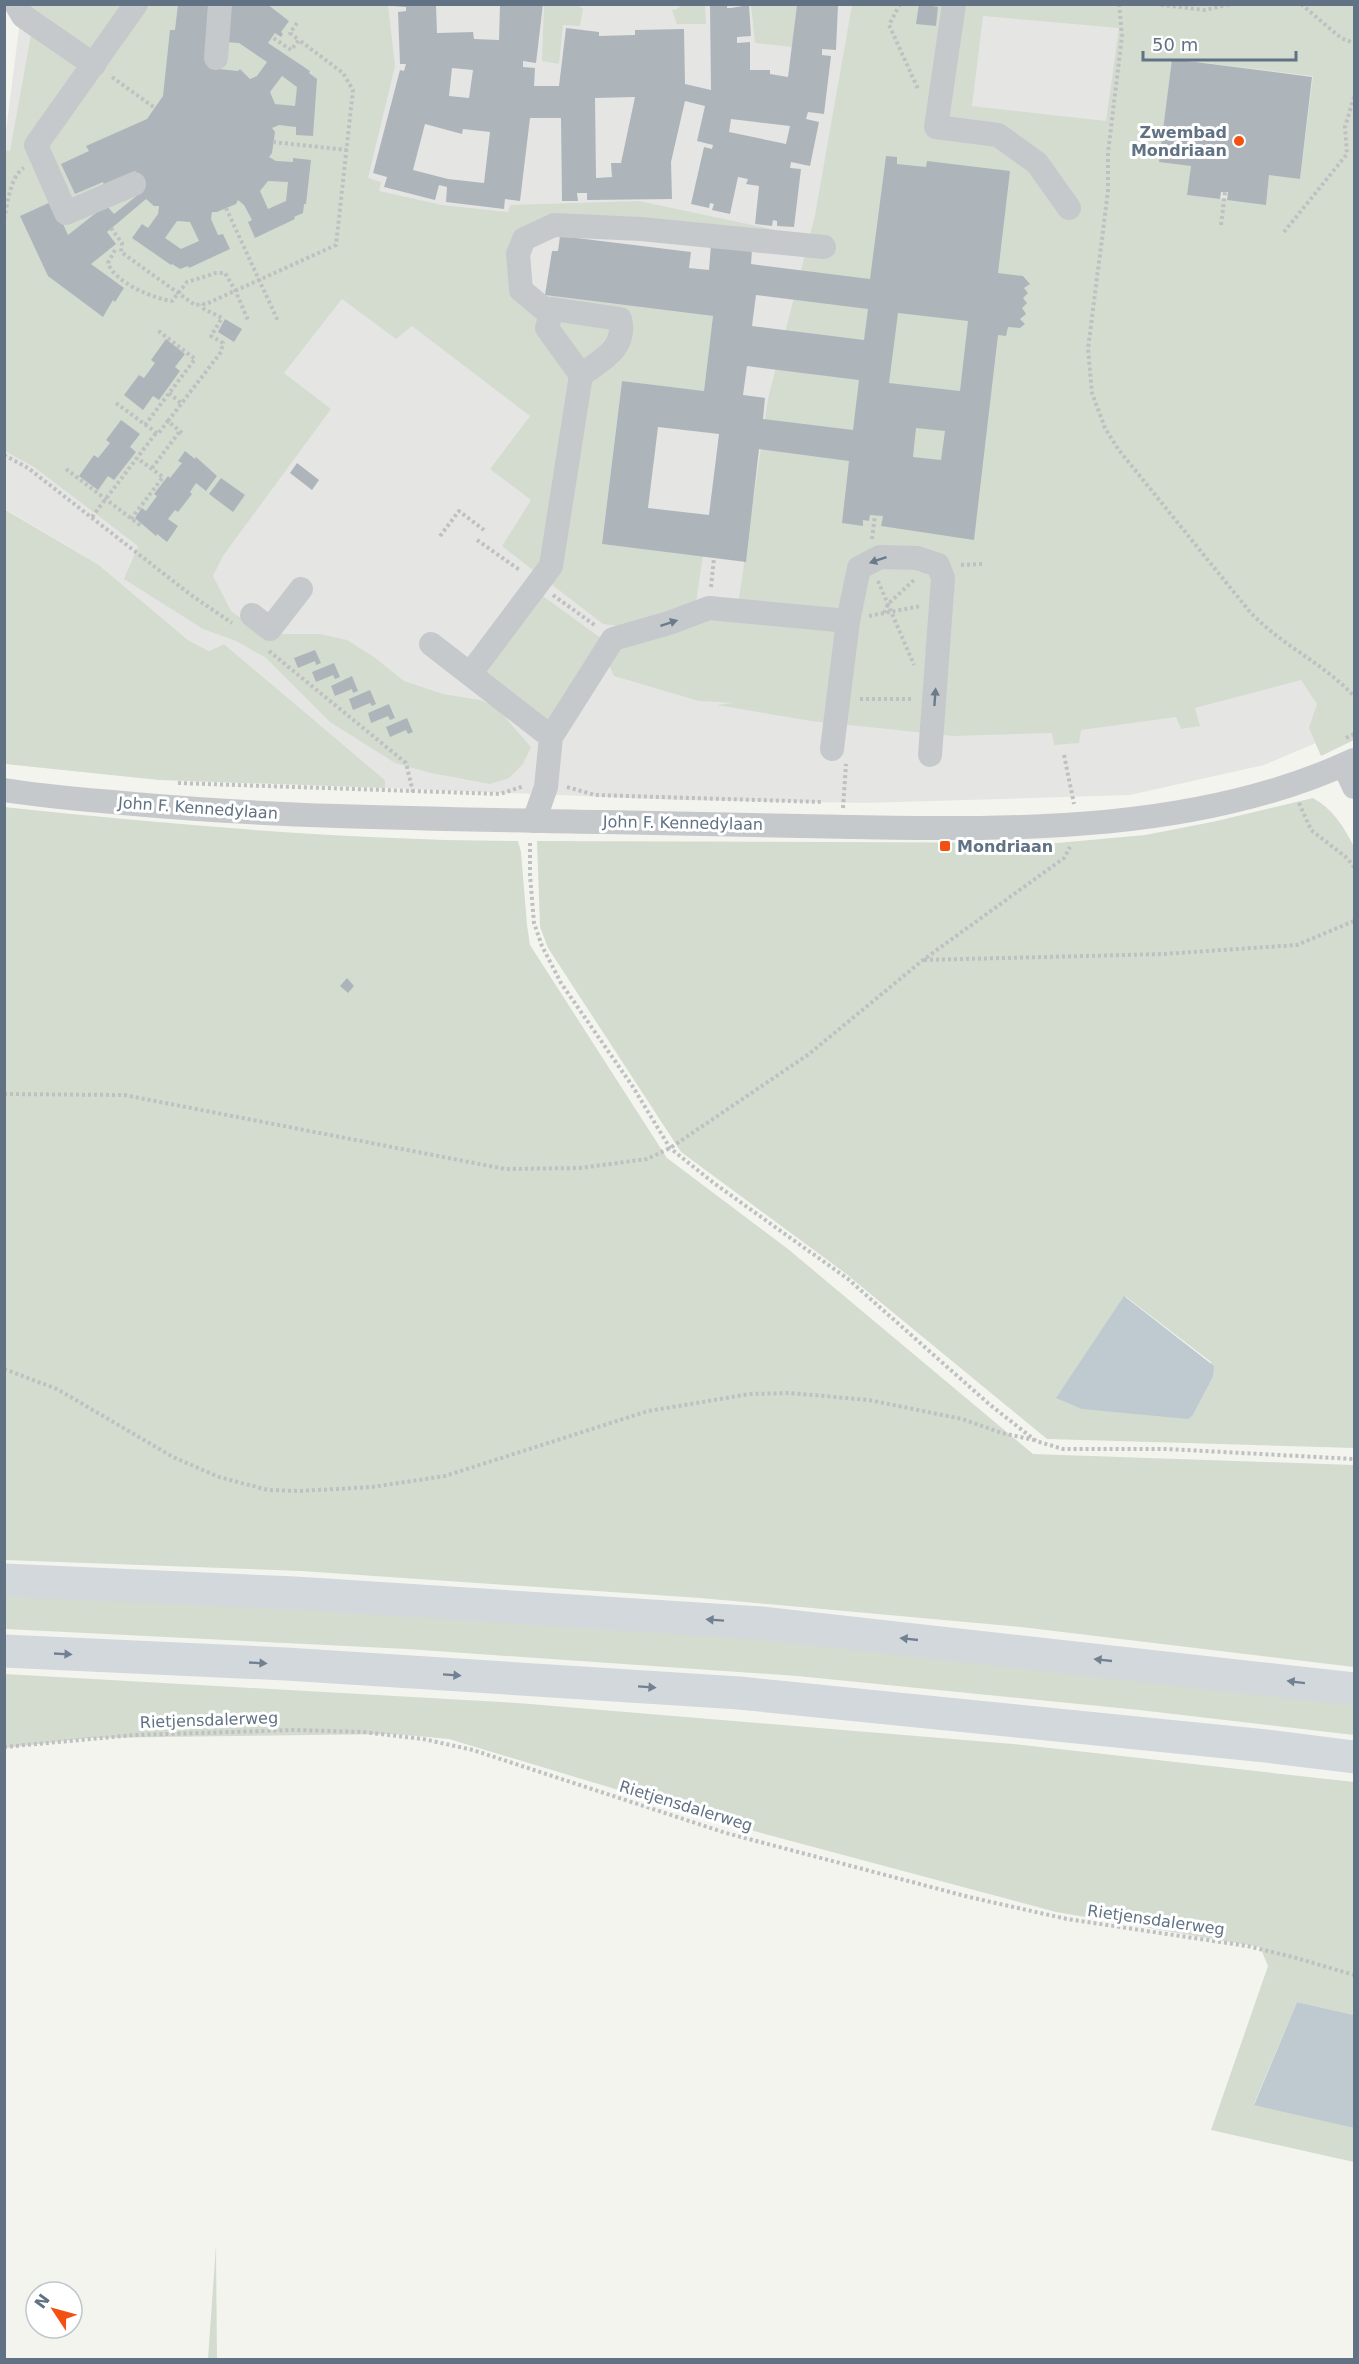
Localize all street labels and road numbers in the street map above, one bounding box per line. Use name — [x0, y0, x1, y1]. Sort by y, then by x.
street label: John F. Kennedylaan — [116, 793, 279, 823]
street label: John F. Kennedylaan — [602, 812, 763, 834]
street label: Rietjensdalerweg — [140, 1708, 278, 1732]
street label: Rietjensdalerweg — [617, 1777, 755, 1835]
street label: Rietjensdalerweg — [1086, 1901, 1226, 1939]

